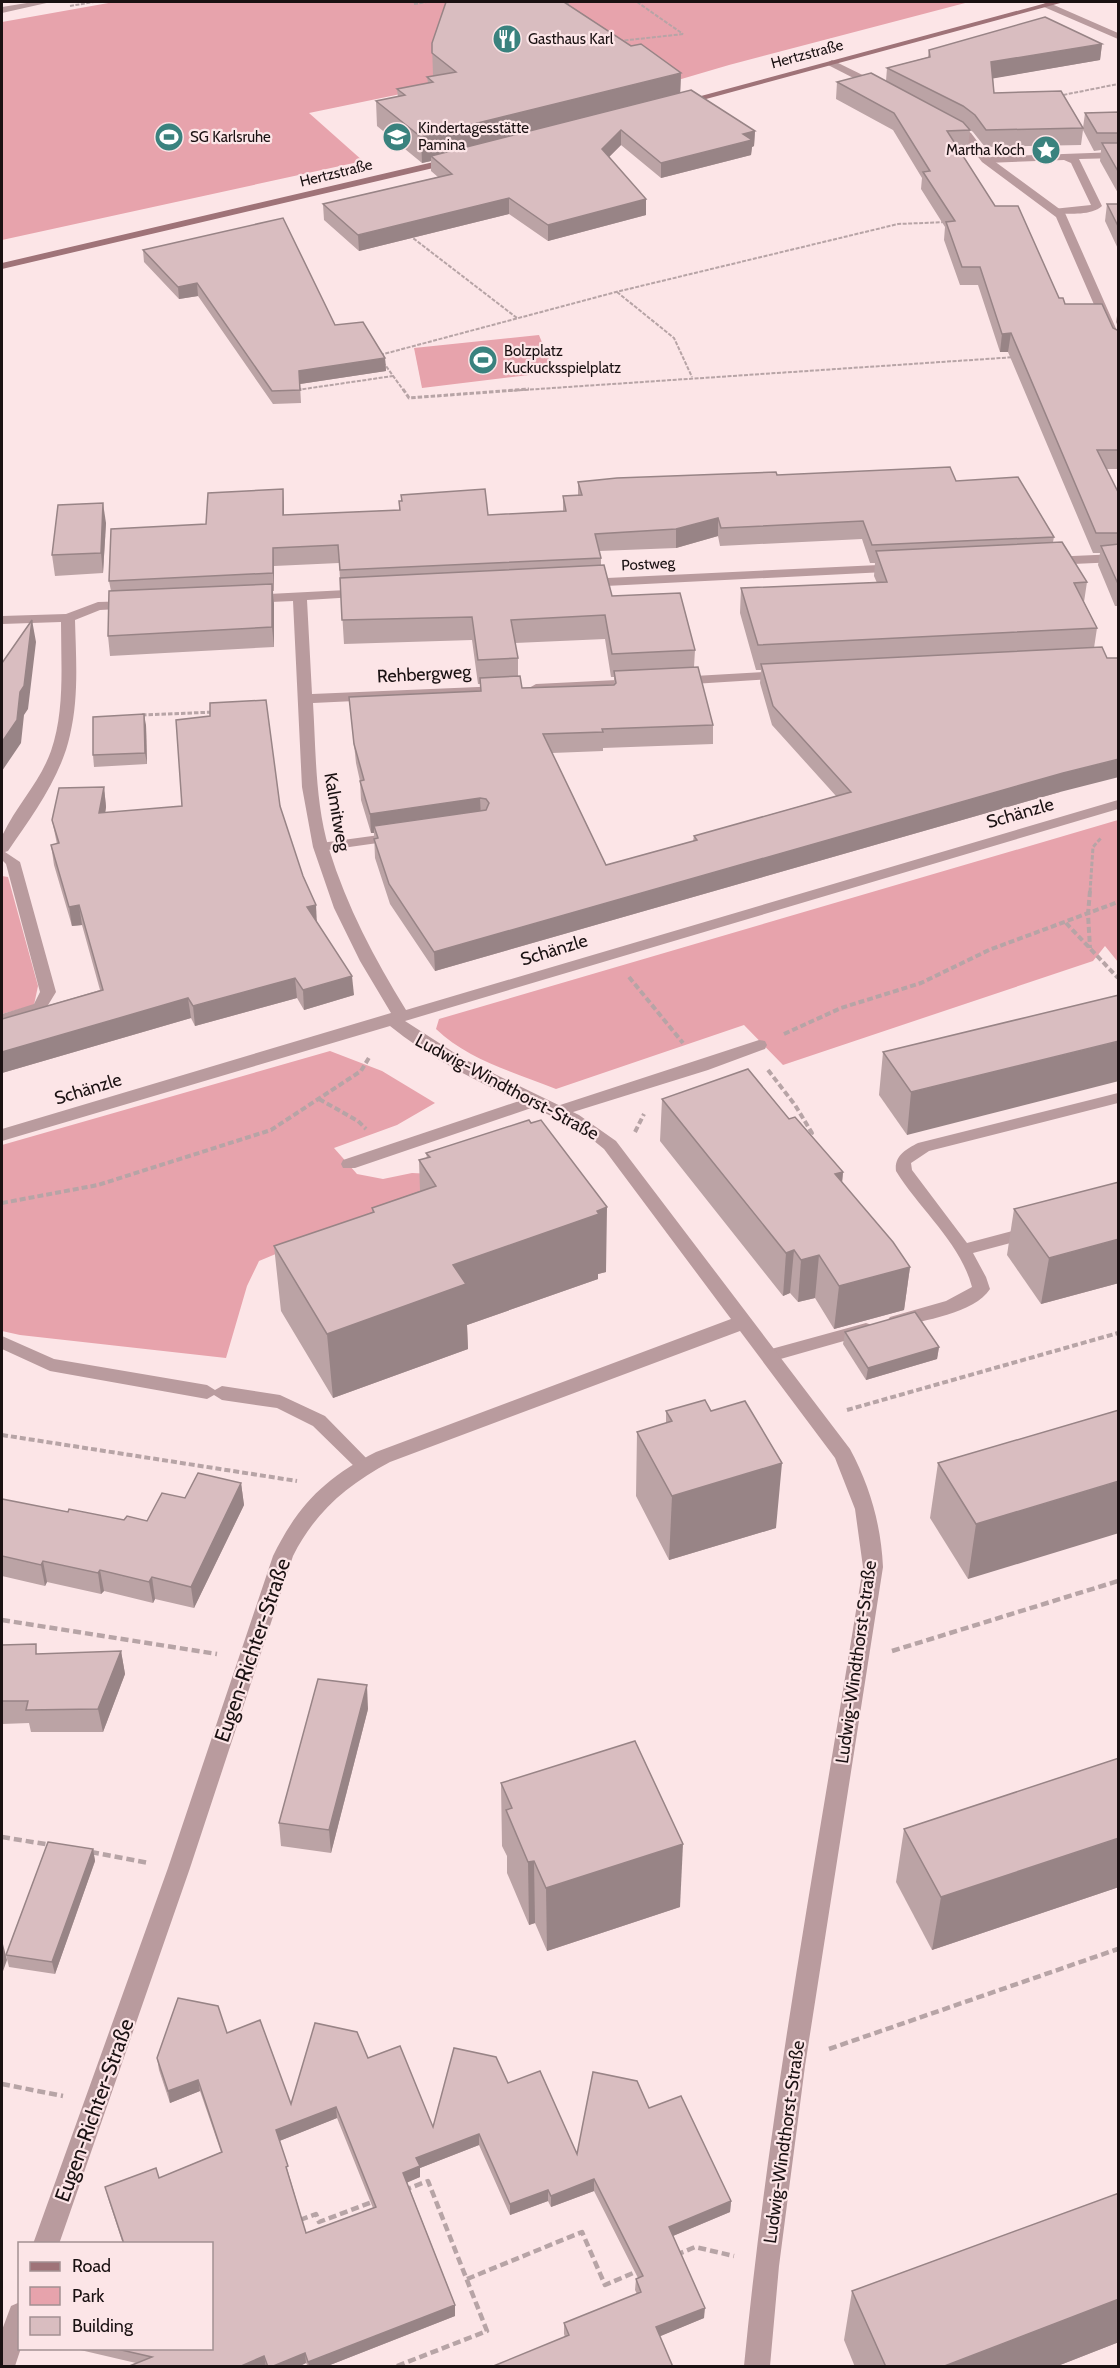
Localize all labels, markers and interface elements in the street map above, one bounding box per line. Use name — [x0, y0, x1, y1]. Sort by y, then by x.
restaurant icon: Gasthaus Karl — [491, 23, 523, 55]
place label: Gasthaus Karl — [528, 30, 614, 48]
street label: Hertzstraße — [769, 36, 846, 72]
place label: Kindertagesstätte Pamina — [418, 119, 529, 154]
sports icon: SG Karlsruhe — [153, 121, 185, 153]
school or university icon: Kindertagesstätte Pamina — [381, 121, 413, 153]
place label: SG Karlsruhe — [190, 128, 271, 146]
place icon: Martha Koch — [1030, 134, 1062, 166]
place label: Martha Koch — [946, 141, 1025, 159]
street label: Hertzstraße — [298, 155, 375, 191]
place label: Bolzplatz Kuckucksspielplatz — [504, 342, 621, 377]
sports icon: Bolzplatz Kuckucksspielplatz — [467, 344, 499, 376]
street label: Postweg — [621, 554, 676, 574]
street label: Rehbergweg — [376, 660, 473, 687]
street label: Kalmitweg — [319, 771, 355, 854]
street label: Schänzle — [984, 793, 1056, 833]
street label: Schänzle — [518, 929, 590, 971]
street label: Ludwig-Windthorst-Straße — [411, 1029, 603, 1145]
street label: Schänzle — [52, 1068, 124, 1110]
street label: Eugen-Richter-Straße — [209, 1555, 295, 1745]
street label: Ludwig-Windthorst-Straße — [831, 1559, 881, 1765]
street label: Eugen-Richter-Straße — [49, 2015, 139, 2205]
street label: Ludwig-Windthorst-Straße — [759, 2039, 809, 2245]
legend — [18, 2242, 213, 2350]
text: Road — [72, 2255, 111, 2277]
text: Park — [72, 2285, 105, 2307]
text: Building — [72, 2315, 134, 2337]

